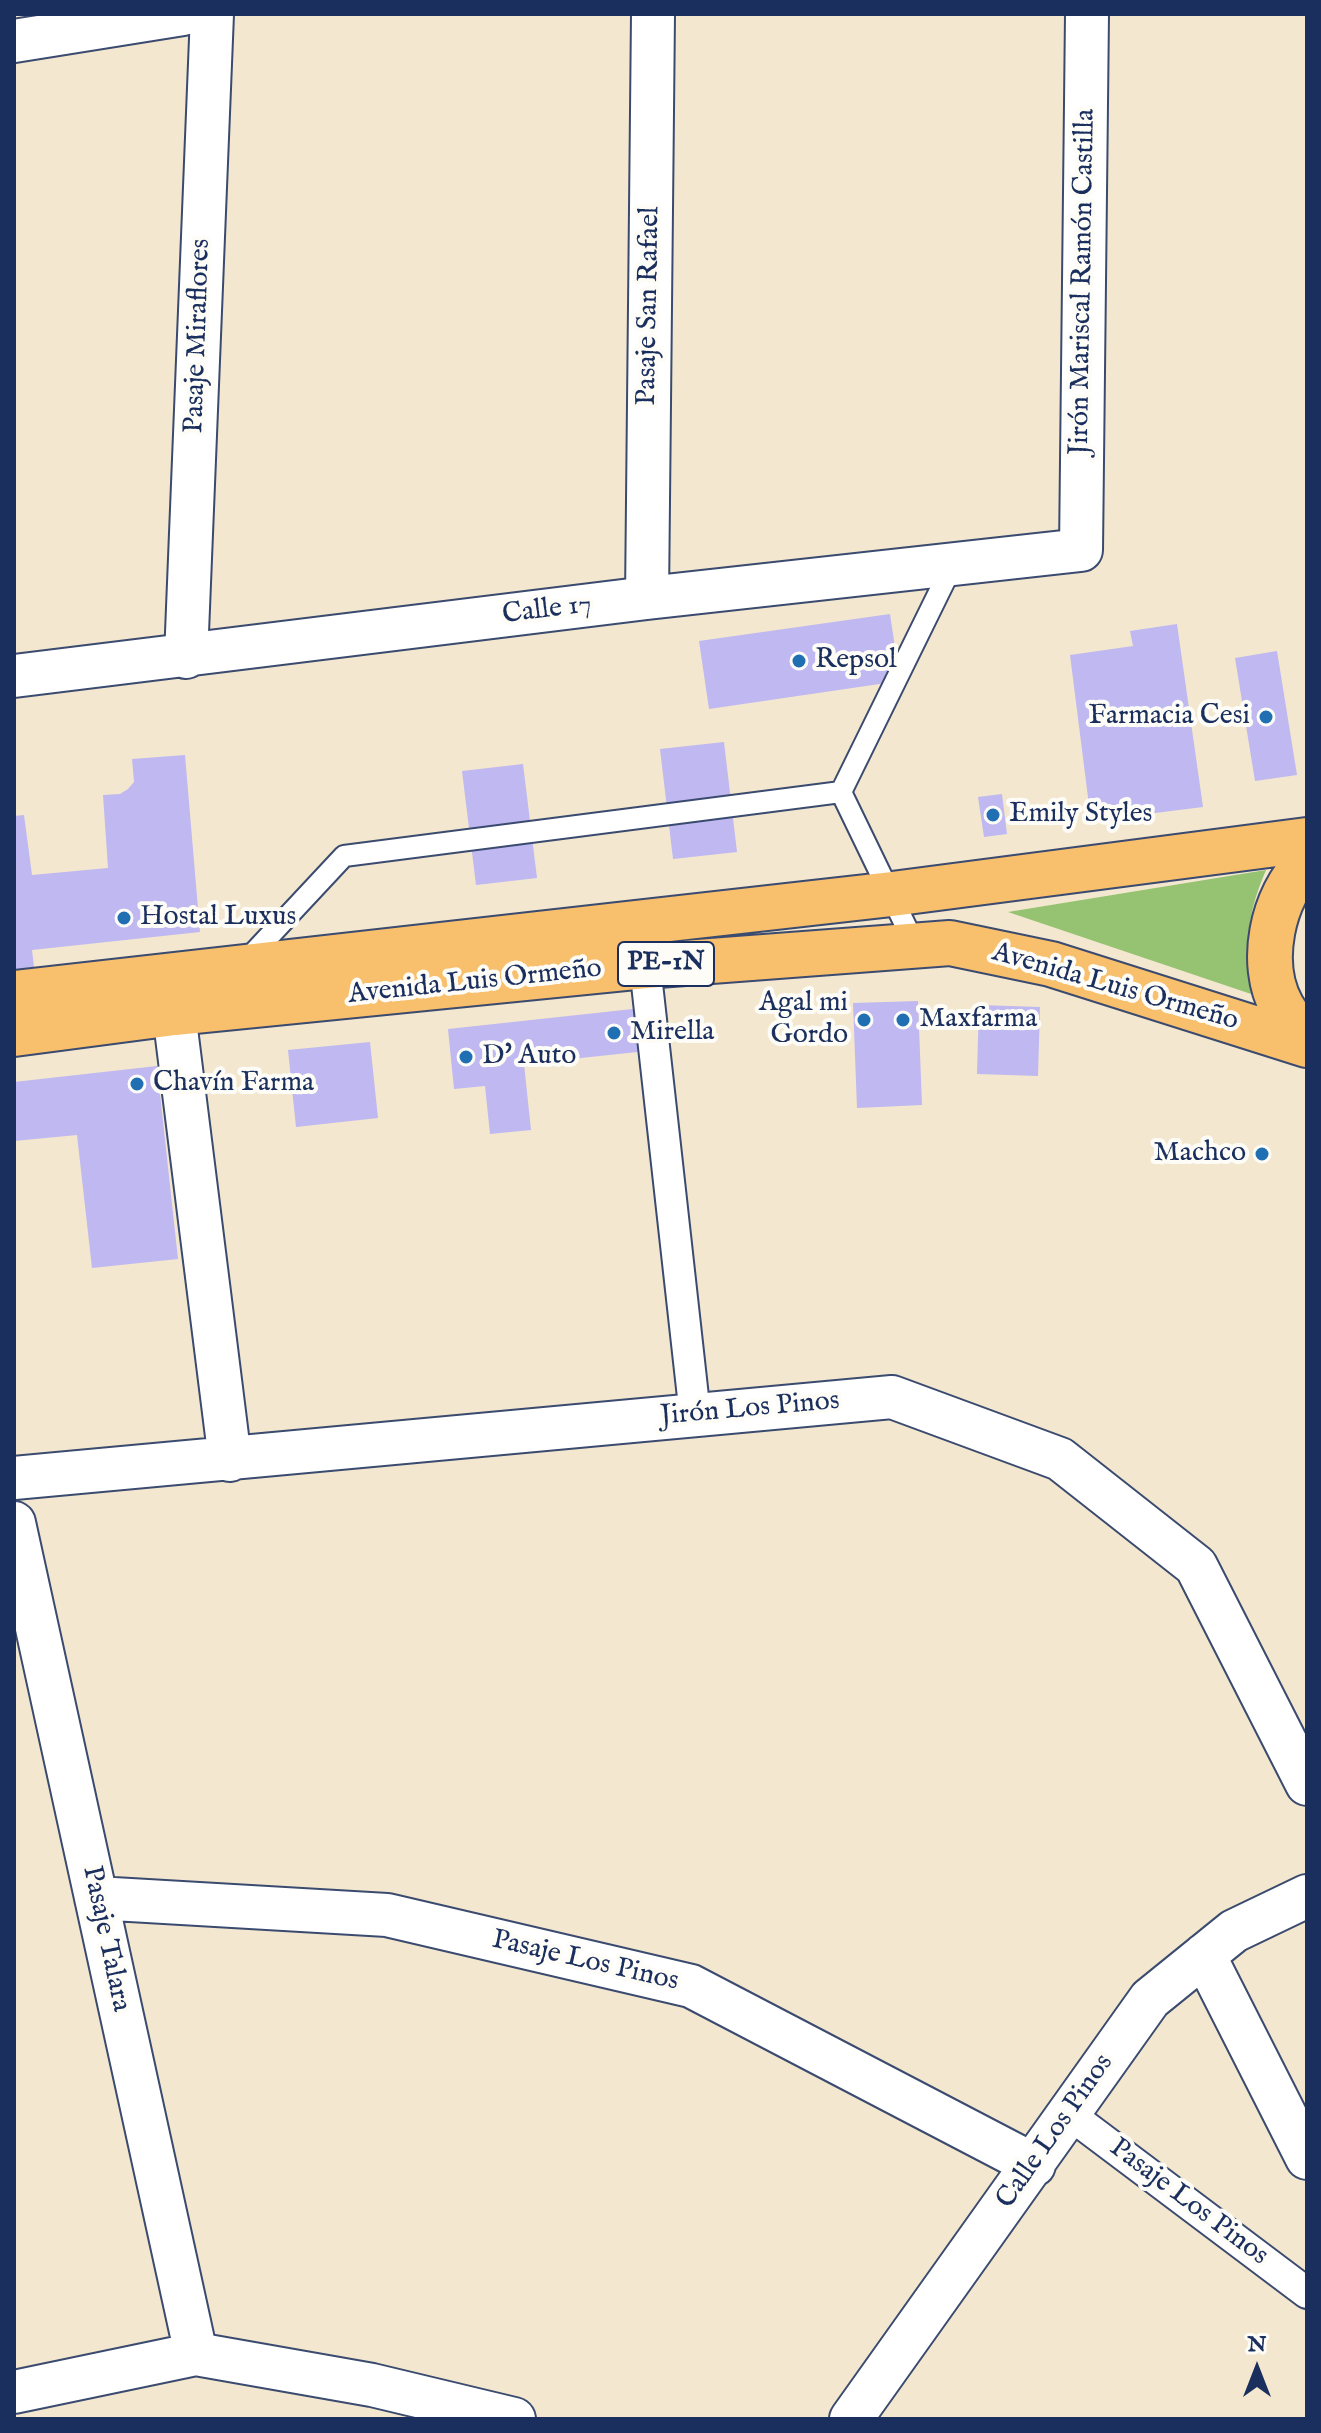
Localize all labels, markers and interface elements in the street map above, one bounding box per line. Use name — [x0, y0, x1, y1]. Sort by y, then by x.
street label: Jirón Mariscal Ramón Castilla — [1064, 109, 1104, 455]
street label: Pasaje San Rafael — [631, 206, 669, 406]
street label: Pasaje Miraflores — [179, 238, 219, 434]
street label: Calle 17 — [500, 589, 594, 633]
place label: Repsol — [815, 644, 897, 678]
marker: Repsol — [790, 652, 808, 670]
place label: Farmacia Cesi — [1089, 700, 1250, 734]
marker: Farmacia Cesi — [1257, 708, 1275, 726]
place label: Emily Styles — [1009, 798, 1152, 832]
marker: Emily Styles — [984, 806, 1002, 824]
place label: Hostal Luxus — [140, 901, 296, 935]
marker: Hostal Luxus — [115, 909, 133, 927]
street label: Avenida Luis Ormeño — [988, 937, 1242, 1039]
road number: PE-1N — [618, 942, 714, 986]
street label: Avenida Luis Ormeño — [347, 953, 603, 1013]
place label: Agal mi Gordo — [759, 987, 848, 1053]
place label: Maxfarma — [919, 1003, 1037, 1037]
marker: Agal mi Gordo — [855, 1011, 873, 1029]
marker: Maxfarma — [894, 1011, 912, 1029]
place label: Mirella — [630, 1016, 714, 1050]
marker: Mirella — [605, 1024, 623, 1042]
place label: D' Auto — [482, 1040, 576, 1074]
marker: D' Auto — [457, 1048, 475, 1066]
place label: Chavín Farma — [153, 1067, 314, 1101]
marker: Chavín Farma — [128, 1075, 146, 1093]
place label: Machco — [1154, 1137, 1246, 1171]
marker: Machco — [1253, 1145, 1271, 1163]
street label: Jirón Los Pinos — [659, 1385, 841, 1435]
street label: Pasaje Talara — [73, 1863, 137, 2015]
street label: Pasaje Los Pinos — [488, 1924, 682, 2000]
street label: Calle Los Pinos — [990, 2048, 1122, 2216]
street label: Pasaje Los Pinos — [1102, 2132, 1274, 2274]
north arrow — [1217, 2329, 1297, 2409]
text: N — [1247, 2331, 1267, 2359]

